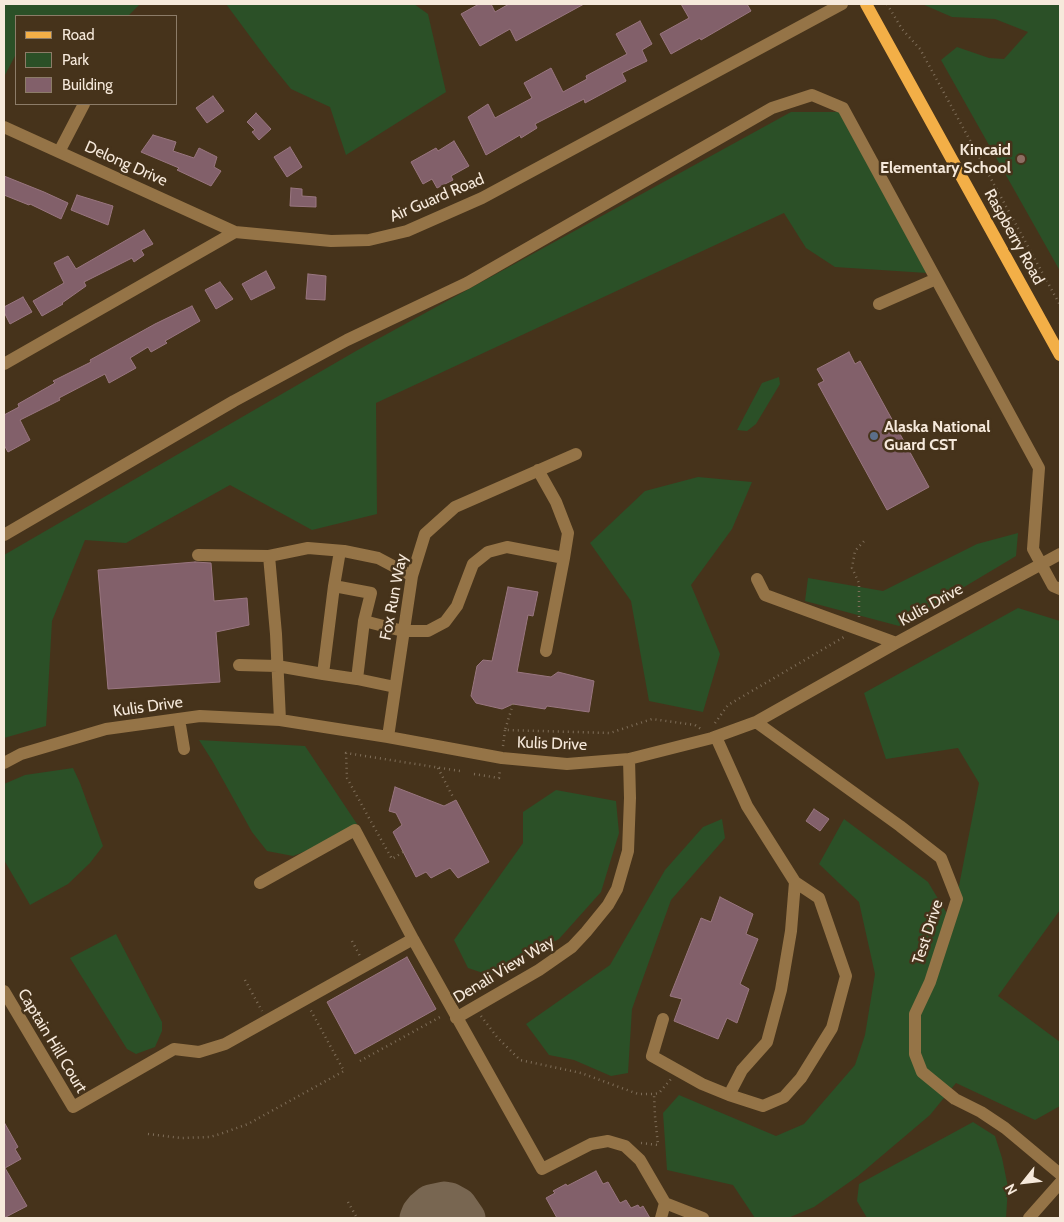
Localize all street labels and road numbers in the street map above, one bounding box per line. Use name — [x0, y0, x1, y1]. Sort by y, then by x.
street label: Delong Drive — [82, 137, 170, 191]
street label: Air Guard Road — [387, 170, 487, 226]
street label: Raspberry Road — [980, 186, 1048, 288]
street label: Fox Run Way — [376, 552, 412, 642]
street label: Kulis Drive — [896, 580, 966, 630]
street label: Kulis Drive — [112, 693, 184, 721]
street label: Kulis Drive — [517, 733, 587, 755]
street label: Test Drive — [909, 897, 947, 967]
street label: Denali View Way — [450, 932, 558, 1008]
street label: Captain Hill Court — [13, 985, 91, 1097]

